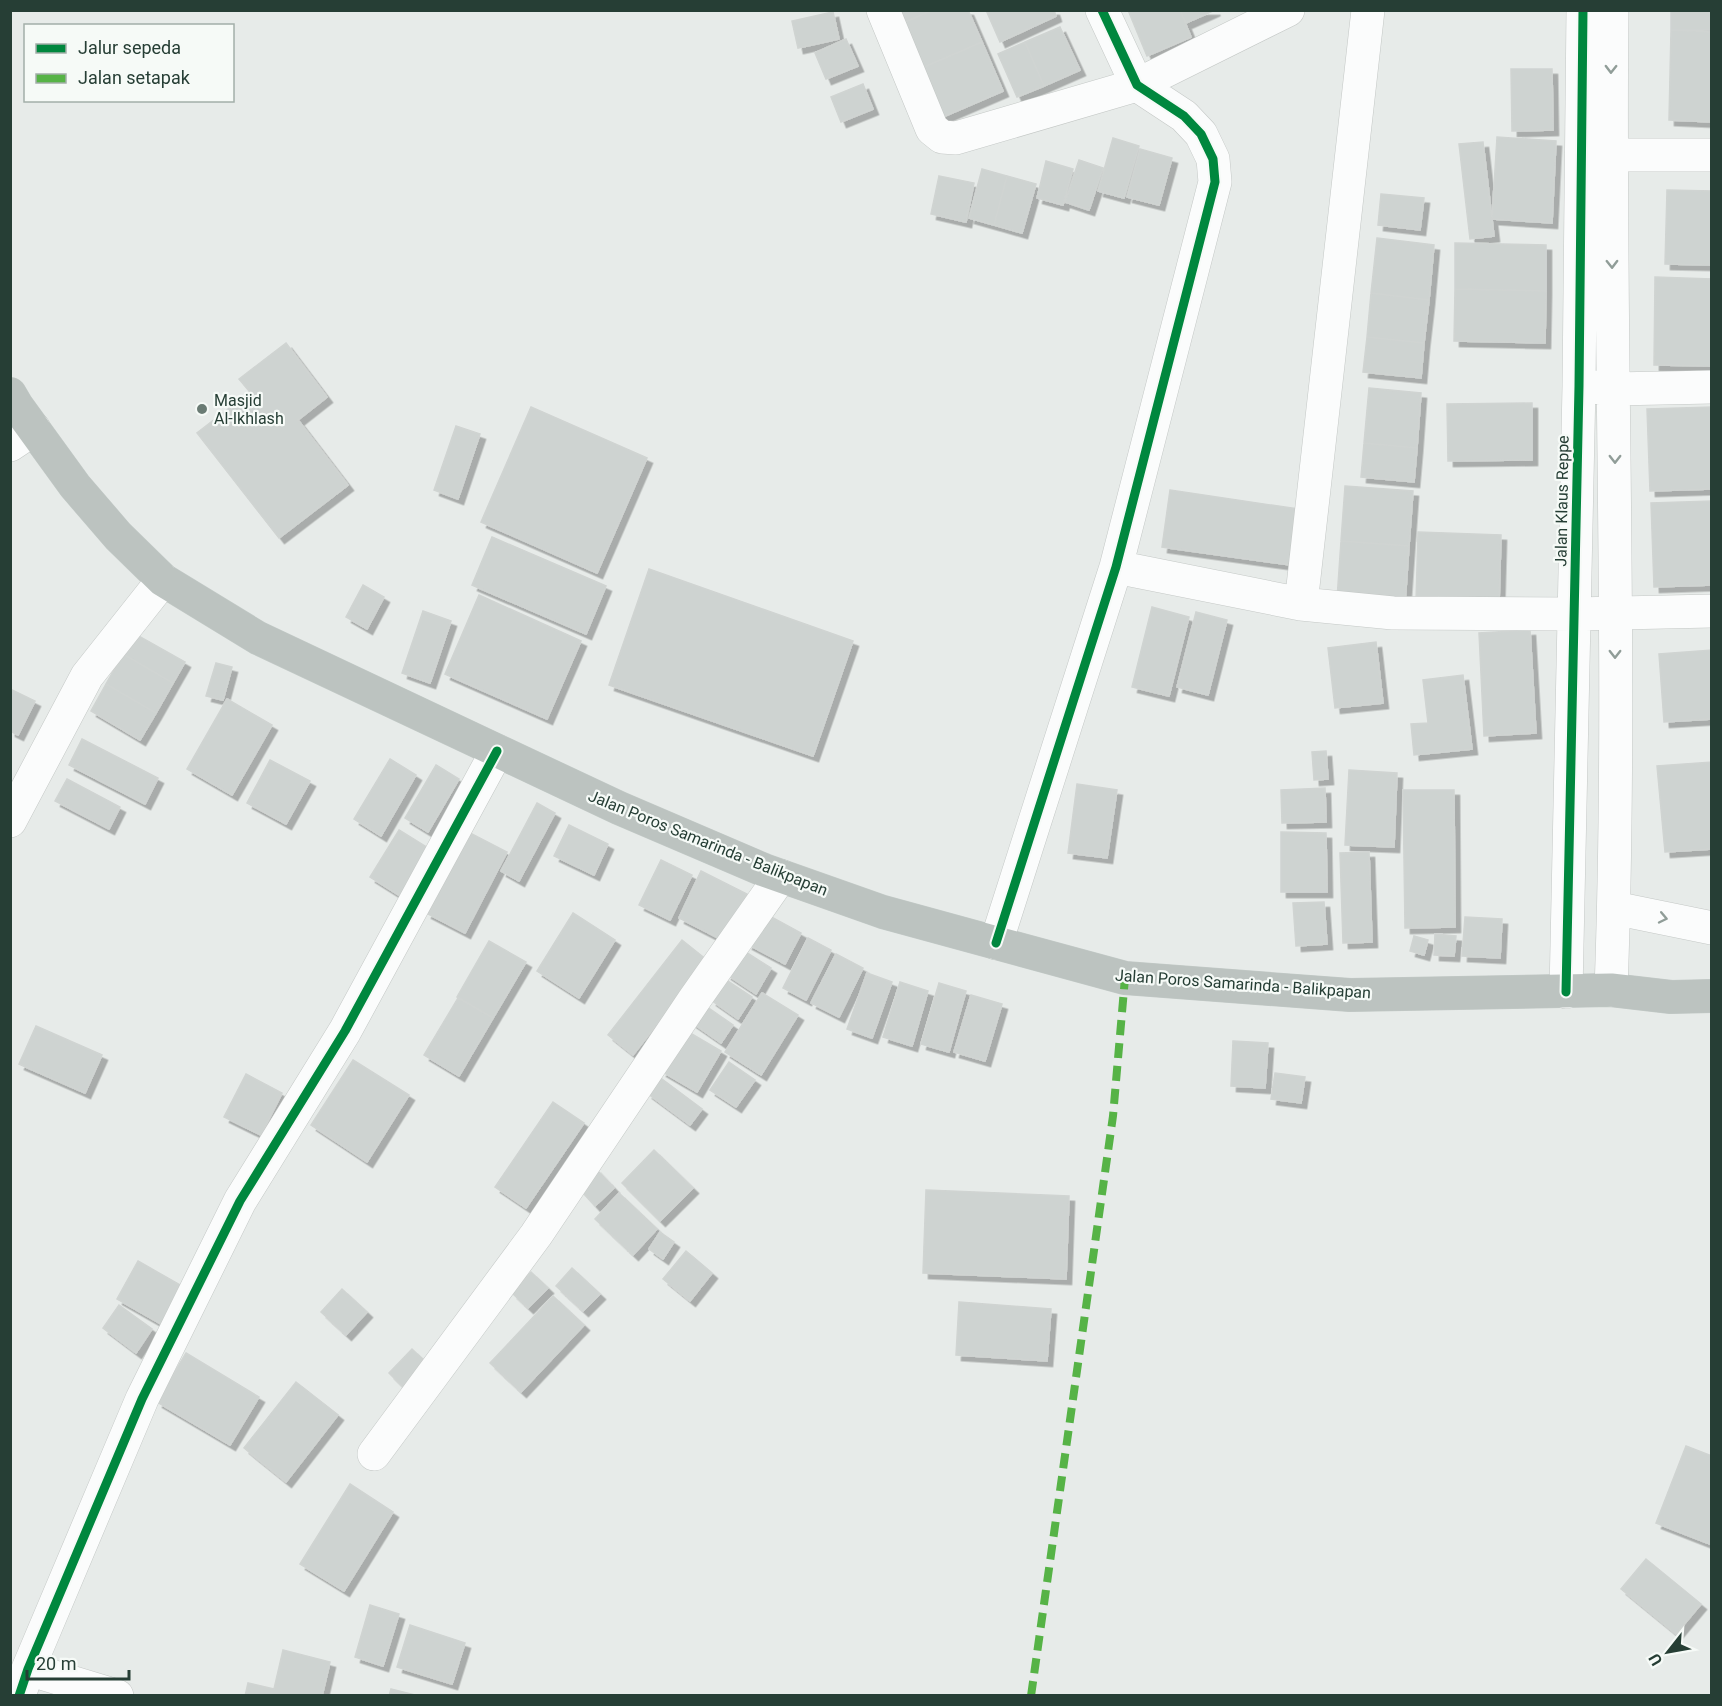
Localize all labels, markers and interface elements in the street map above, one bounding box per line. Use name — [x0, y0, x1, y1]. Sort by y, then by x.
legend — [24, 24, 234, 102]
text: Jalur sepeda — [78, 37, 181, 58]
one-way arrow — [1605, 64, 1617, 73]
text: Jalan setapak — [78, 67, 191, 88]
one-way arrow — [1606, 259, 1618, 268]
place label: Masjid Al-Ikhlash — [214, 391, 284, 428]
marker: Masjid Al-Ikhlash — [195, 402, 209, 416]
street label: Jalan Klaus Reppe — [1551, 435, 1573, 567]
one-way arrow — [1609, 454, 1621, 463]
one-way arrow — [1609, 649, 1621, 658]
street label: Jalan Poros Samarinda - Balikpapan — [585, 786, 831, 900]
one-way arrow — [1658, 911, 1668, 924]
street label: Jalan Poros Samarinda - Balikpapan — [1114, 966, 1372, 1002]
north arrow — [1638, 1622, 1698, 1682]
scale bar — [27, 1643, 129, 1681]
text: U — [1645, 1650, 1666, 1669]
text: 20 m — [36, 1653, 76, 1674]

